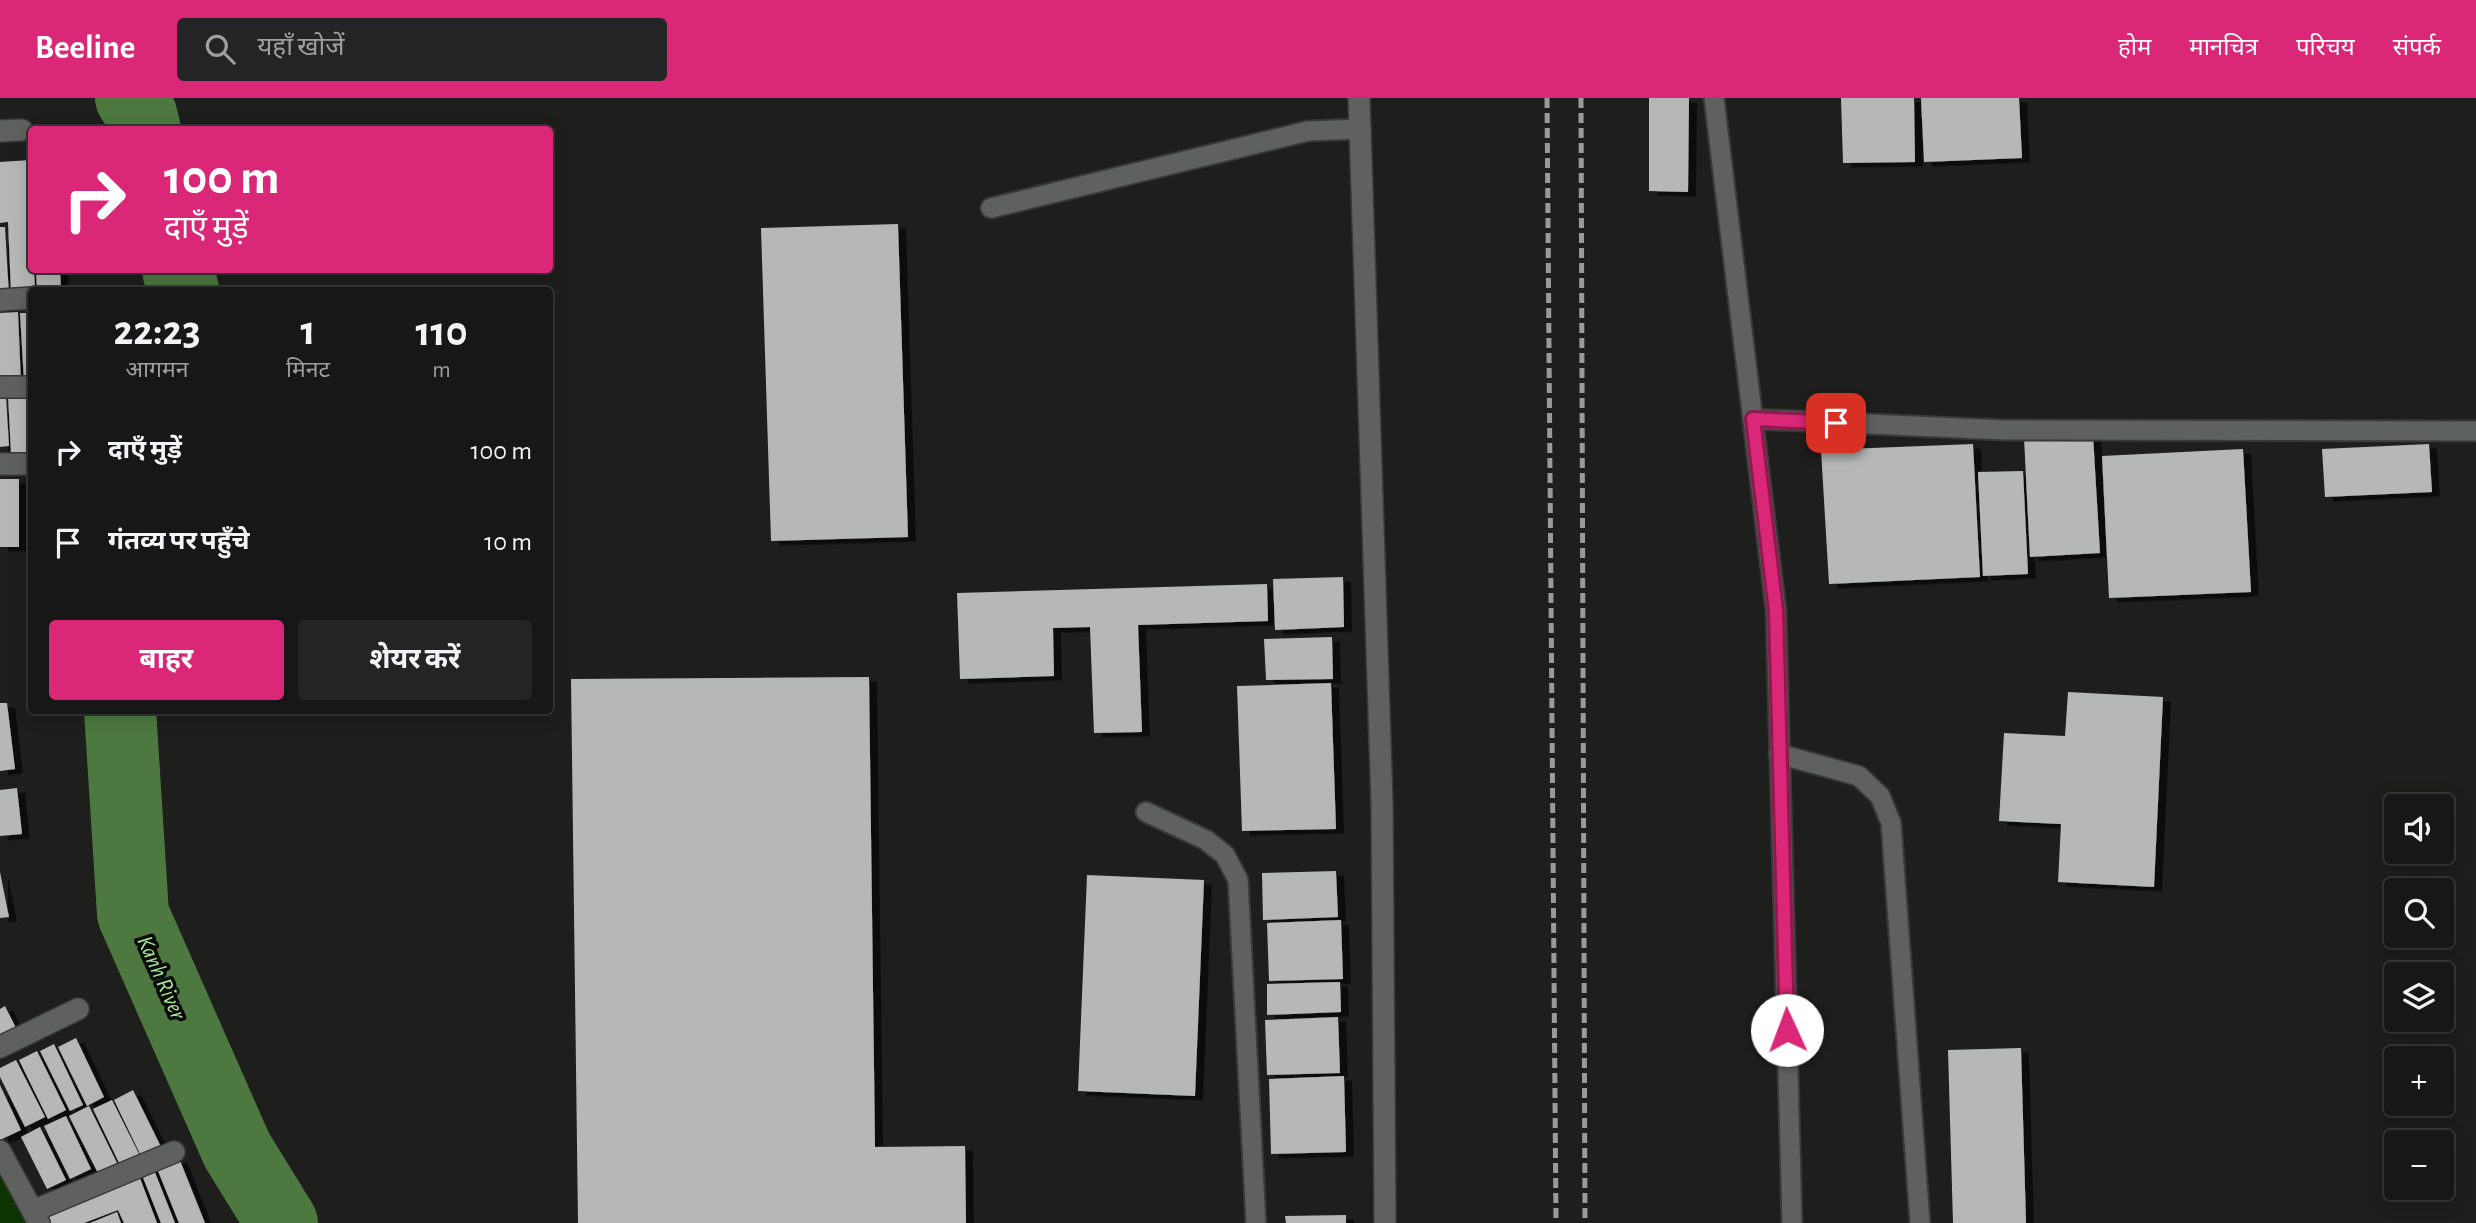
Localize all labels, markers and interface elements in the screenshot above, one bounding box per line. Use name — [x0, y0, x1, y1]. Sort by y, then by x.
search box — [177, 18, 667, 81]
icon: search — [201, 30, 239, 68]
text: Beeline — [35, 32, 135, 65]
text: यहाँ खोजें — [257, 34, 344, 60]
text: होम — [2118, 36, 2151, 60]
text: मानचित्र — [2189, 36, 2258, 60]
text: परिचय — [2296, 36, 2355, 60]
text: संपर्क — [2393, 36, 2441, 60]
icon: right — [49, 154, 140, 245]
text: 100 m — [164, 154, 280, 203]
text: दाएँ मुड़ें — [164, 212, 249, 244]
text: 22:23 — [113, 310, 201, 352]
text: 1 — [300, 310, 316, 352]
text: 110 — [415, 311, 468, 353]
text: आगमन — [125, 359, 188, 382]
text: मिनट — [286, 359, 330, 382]
text: m — [432, 359, 451, 382]
pin — [1806, 393, 1866, 453]
icon: arrive — [1817, 404, 1855, 442]
icon: right — [49, 433, 87, 471]
text: दाएँ मुड़ें — [108, 437, 182, 463]
text: 100 m — [471, 438, 532, 464]
icon: arrive — [49, 524, 87, 562]
text: गंतव्य पर पहुँचे — [108, 528, 250, 554]
text: 10 m — [484, 529, 532, 555]
button: बाहर — [49, 620, 284, 700]
button: शेयर करें — [298, 620, 532, 700]
map controls — [2384, 794, 2454, 1200]
button: sound — [2384, 794, 2454, 864]
button: search — [2384, 878, 2454, 948]
water label: Kanh River — [132, 933, 190, 1024]
button: layers — [2384, 962, 2454, 1032]
position arrow — [1750, 993, 1824, 1067]
button: + — [2384, 1046, 2454, 1116]
button: − — [2384, 1130, 2454, 1200]

